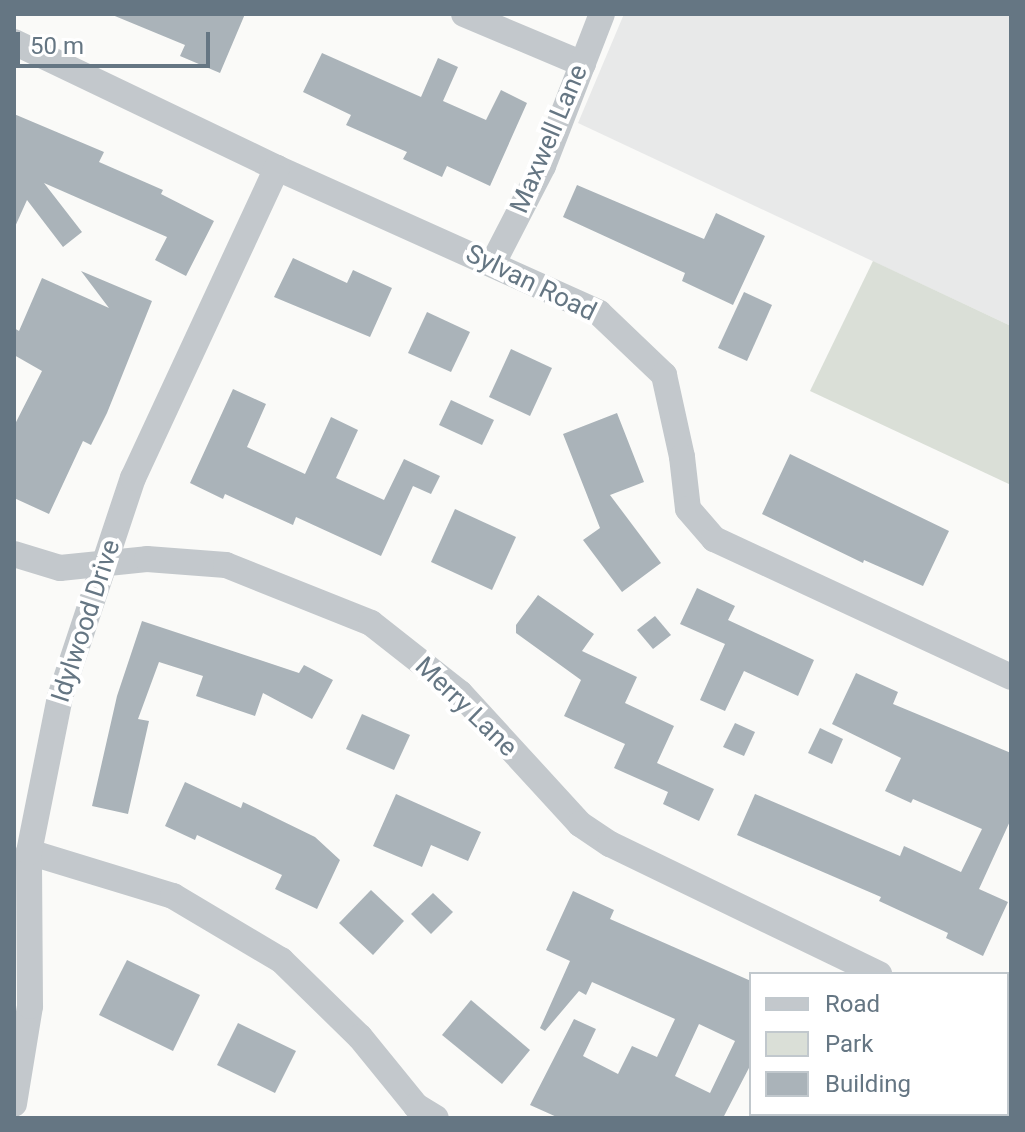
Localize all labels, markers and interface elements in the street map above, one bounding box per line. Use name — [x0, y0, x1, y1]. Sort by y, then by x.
scale bar — [20, 16, 214, 66]
text: 50 m — [30, 32, 84, 60]
street label: Maxwell Lane — [504, 60, 594, 218]
street label: Sylvan Road — [461, 238, 601, 328]
street label: Idylwood Drive — [45, 536, 127, 706]
street label: Merry Lane — [409, 651, 523, 763]
legend — [749, 972, 1009, 1116]
text: Road — [825, 990, 880, 1018]
text: Park — [825, 1030, 873, 1058]
text: Building — [825, 1070, 911, 1098]

